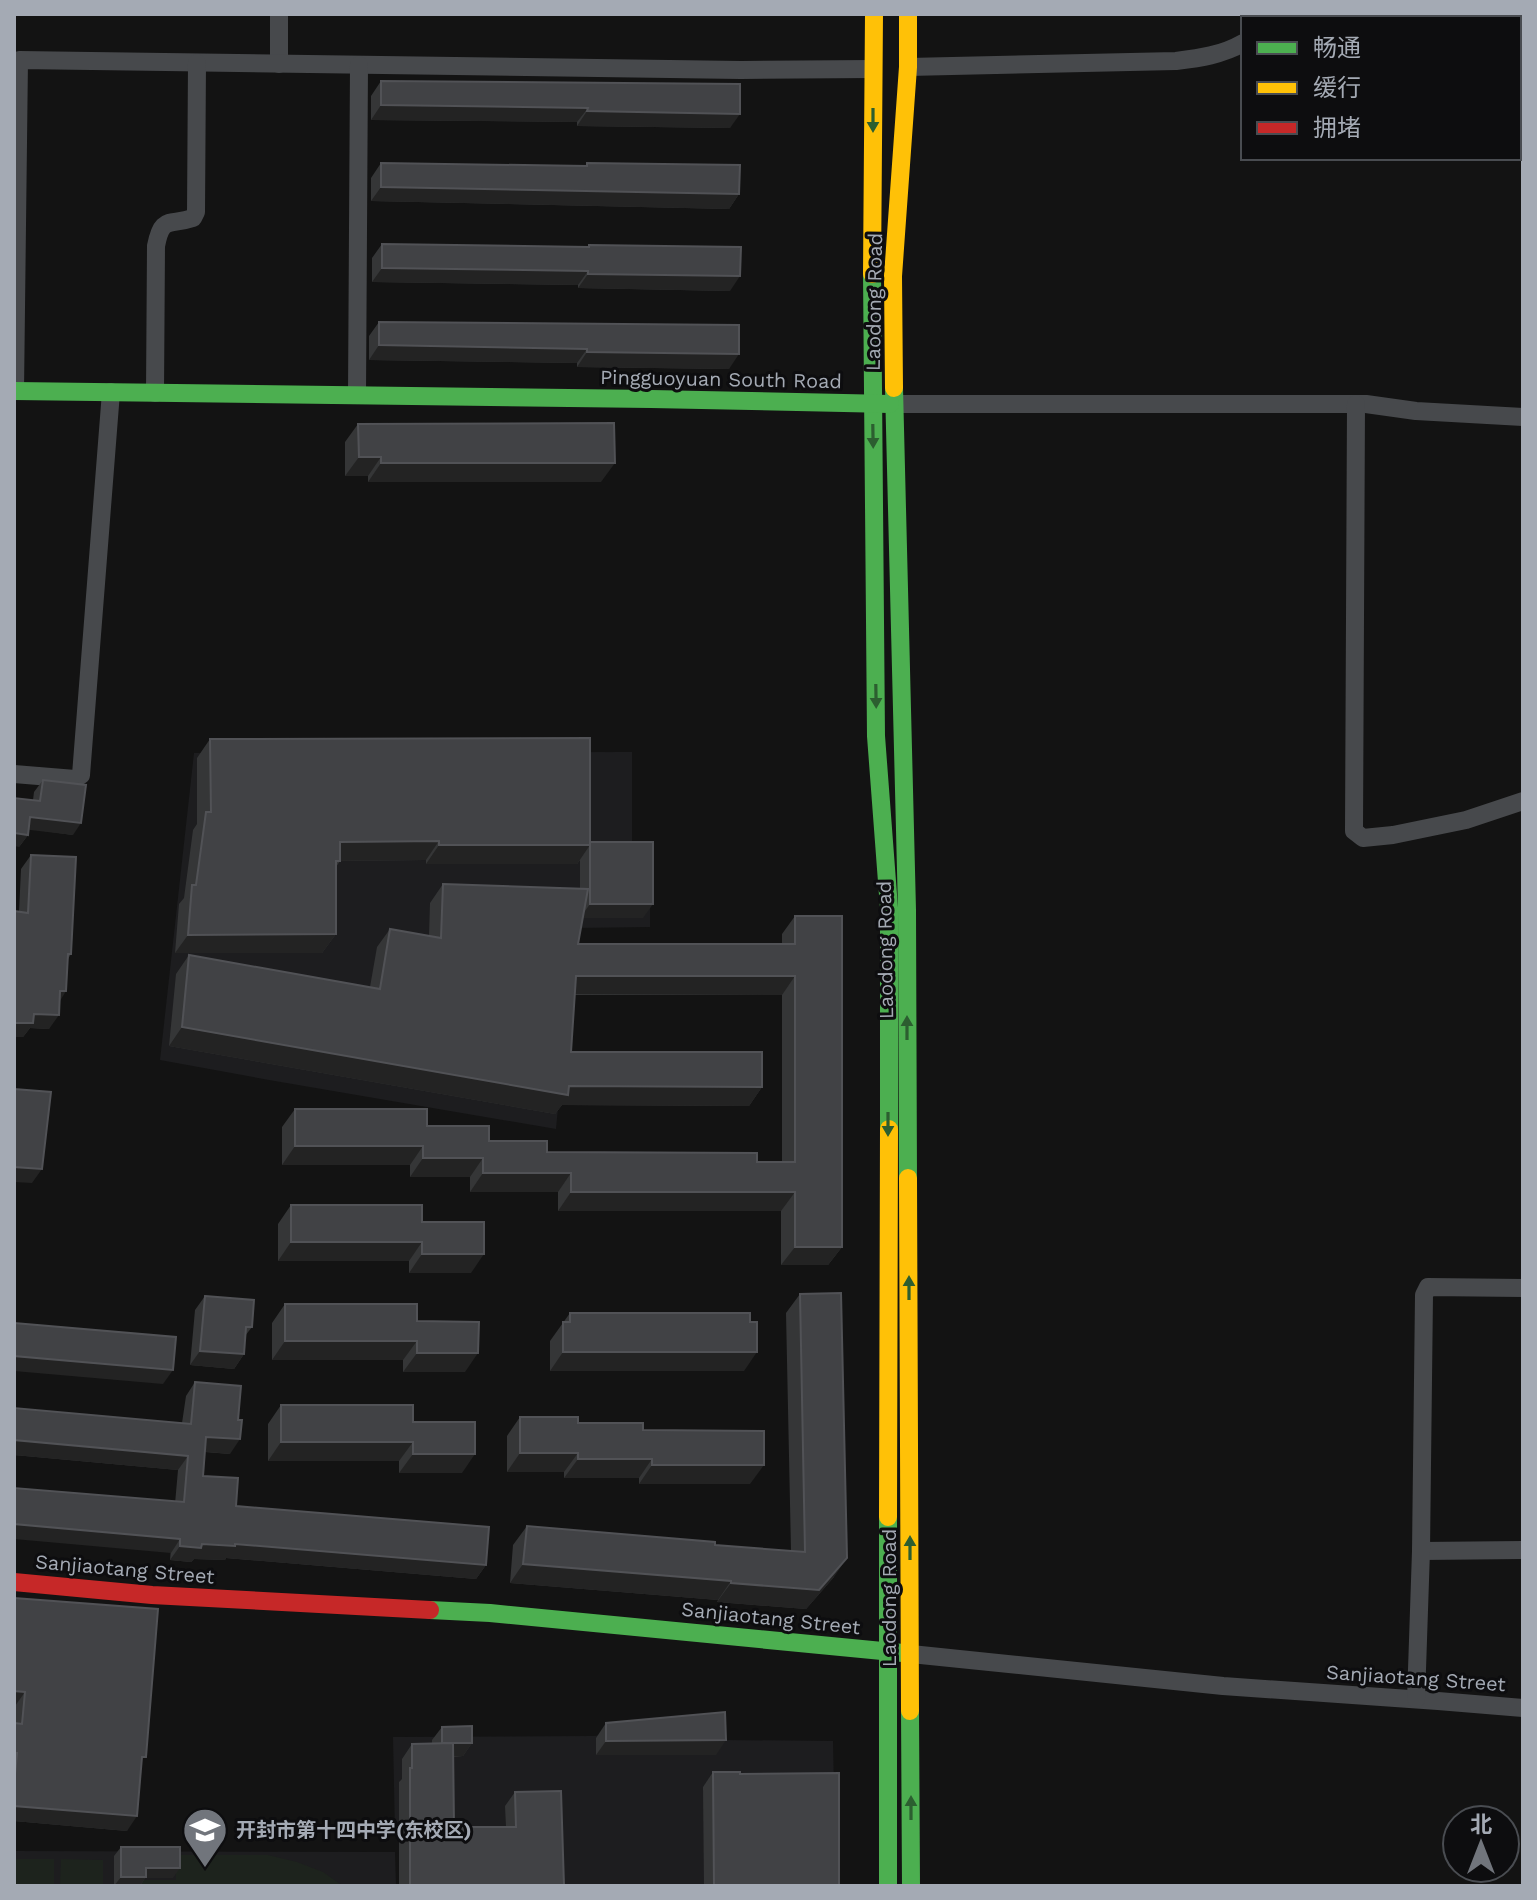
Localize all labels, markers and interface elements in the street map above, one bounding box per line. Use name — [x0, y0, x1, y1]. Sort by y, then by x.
legend — [1241, 16, 1521, 160]
text: 畅通 — [1313, 34, 1361, 62]
text: 缓行 — [1313, 74, 1361, 102]
one-way arrow — [867, 108, 879, 133]
text: 拥堵 — [1313, 114, 1361, 142]
street label: Laodong Road — [861, 233, 887, 371]
street label: Pingguoyuan South Road — [600, 365, 842, 393]
one-way arrow — [867, 424, 879, 449]
one-way arrow — [870, 684, 882, 709]
street label: Laodong Road — [872, 881, 898, 1019]
one-way arrow — [901, 1015, 913, 1040]
one-way arrow — [882, 1112, 894, 1137]
one-way arrow — [903, 1275, 915, 1300]
street label: Laodong Road — [877, 1529, 901, 1667]
one-way arrow — [904, 1535, 916, 1560]
street label: Sanjiaotang Street — [34, 1549, 216, 1589]
street label: Sanjiaotang Street — [680, 1597, 862, 1639]
street label: Sanjiaotang Street — [1325, 1660, 1507, 1696]
one-way arrow — [905, 1795, 917, 1820]
north arrow — [1441, 1804, 1521, 1884]
school or university icon: 开封市第十四中学(东校区) — [181, 1806, 229, 1869]
text: 北 — [1470, 1812, 1492, 1837]
place label: 开封市第十四中学(东校区) — [236, 1818, 472, 1842]

